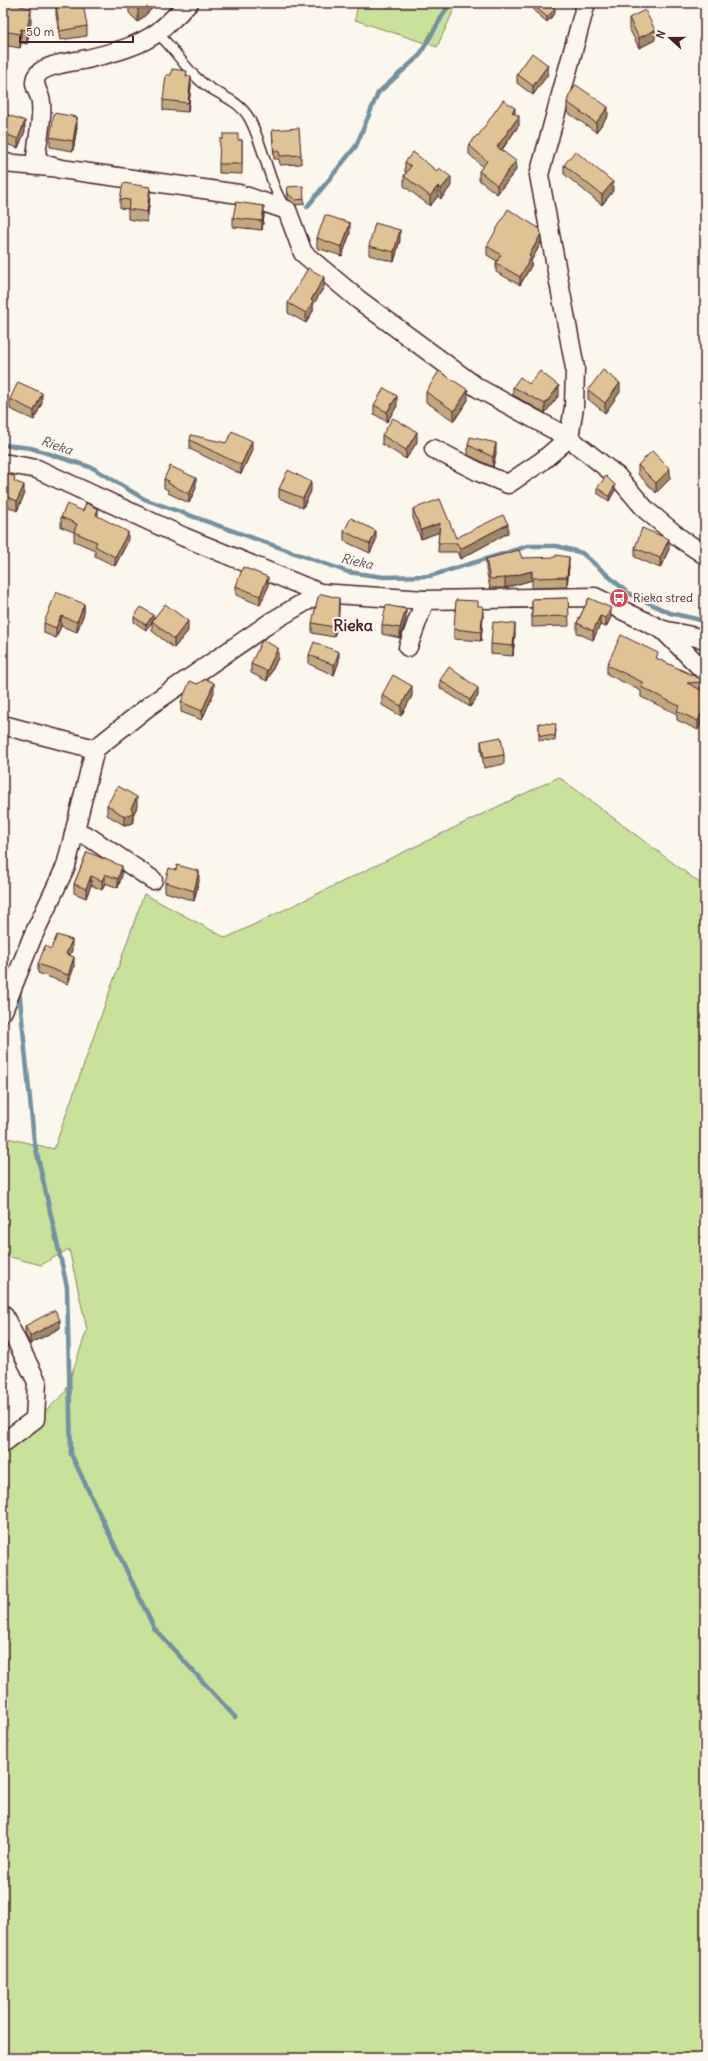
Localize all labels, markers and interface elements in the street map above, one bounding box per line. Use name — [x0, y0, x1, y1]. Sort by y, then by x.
scale bar — [20, 18, 133, 44]
north arrow — [650, 18, 690, 58]
text: 50 m — [26, 24, 55, 39]
text: N — [653, 28, 669, 40]
water label: Rieka — [39, 432, 75, 459]
water label: Rieka — [339, 550, 375, 573]
bus stop icon: Rieka stred — [608, 587, 630, 609]
place label: Rieka stred — [633, 590, 693, 605]
district label: Rieka — [333, 615, 373, 635]

